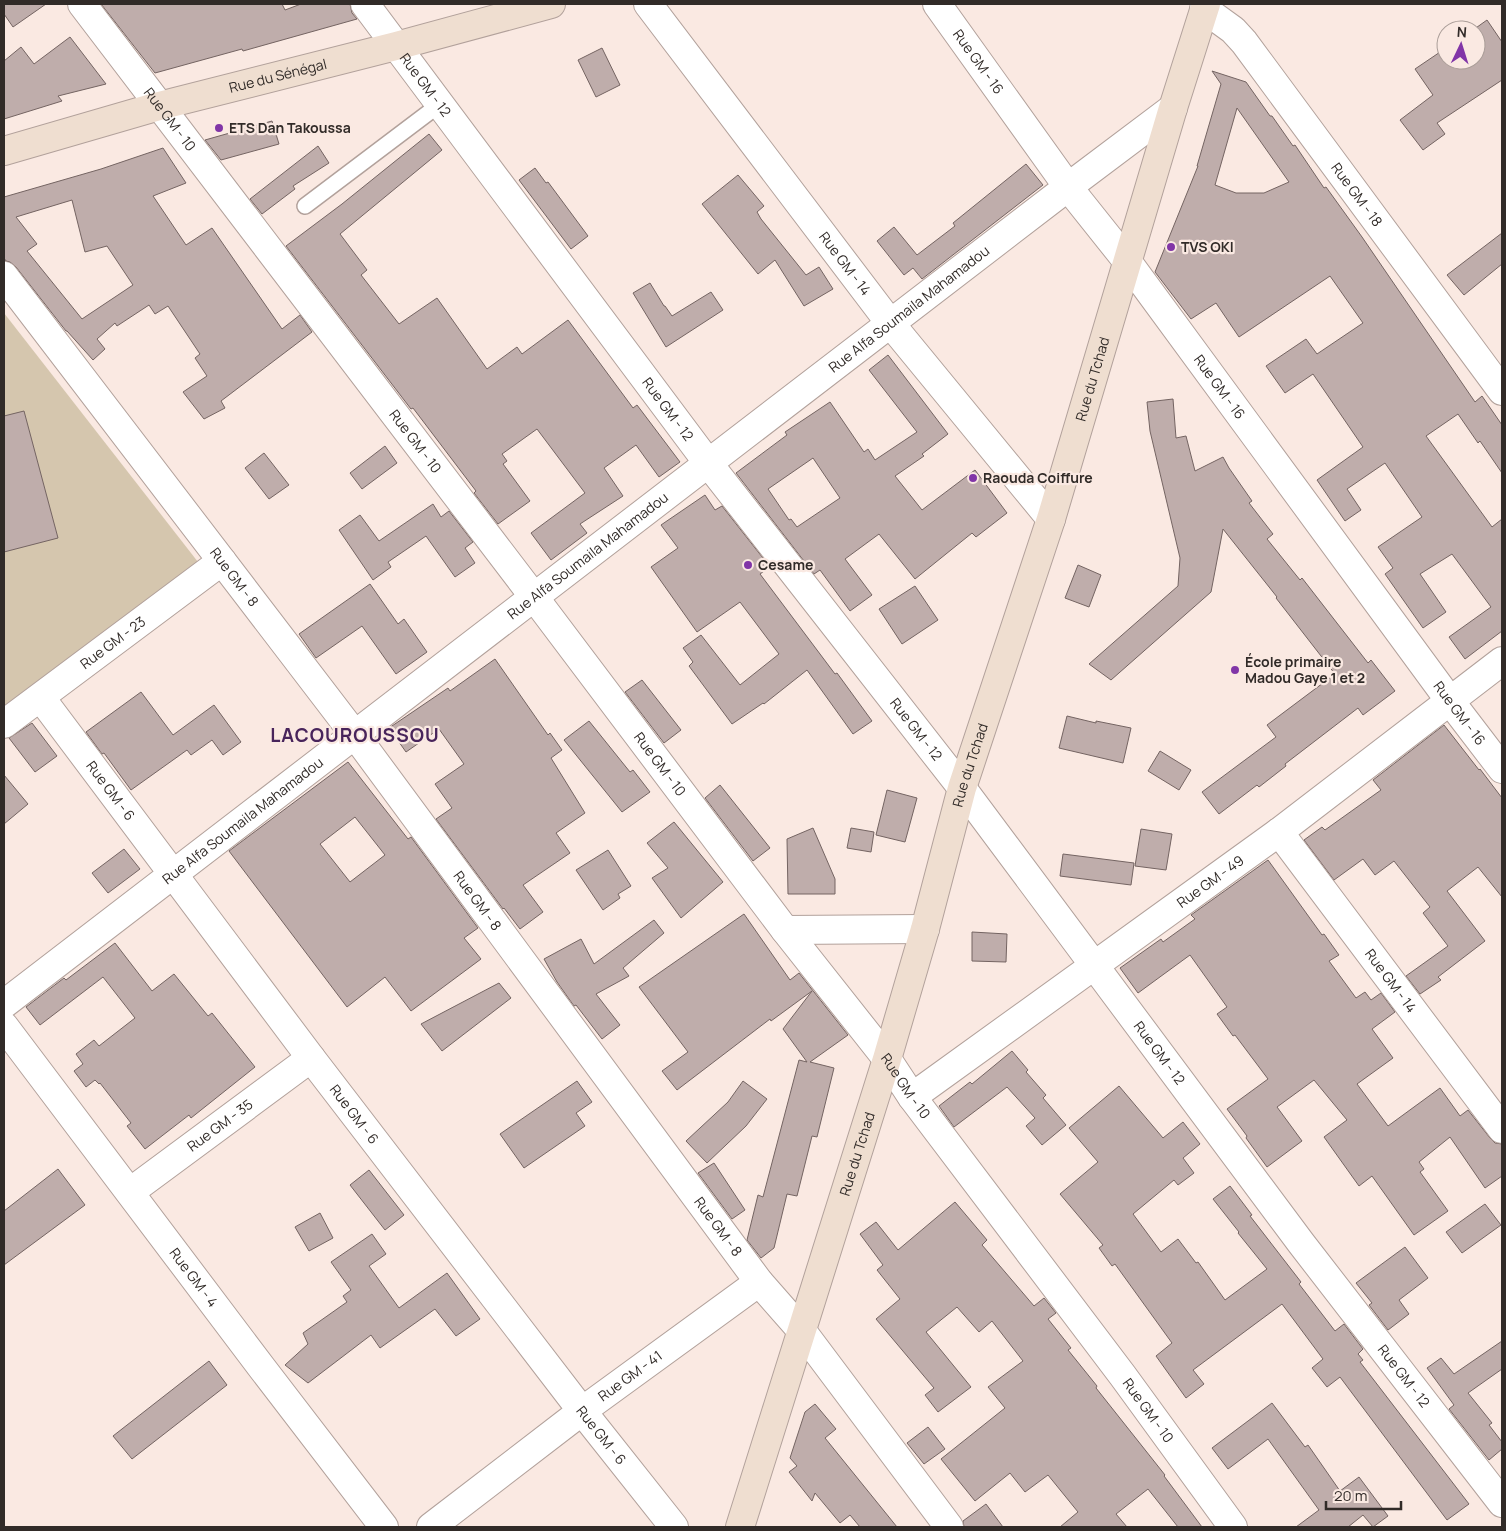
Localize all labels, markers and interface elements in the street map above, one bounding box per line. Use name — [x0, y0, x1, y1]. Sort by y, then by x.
north arrow — [1436, 20, 1486, 70]
text: N — [1456, 22, 1468, 41]
street label: Rue GM - 16 — [949, 25, 1008, 98]
street label: Rue GM - 12 — [396, 49, 456, 120]
street label: Rue du Sénégal — [227, 54, 329, 97]
street label: Rue GM - 10 — [140, 83, 201, 155]
place label: ETS Dan Takoussa — [229, 118, 351, 137]
marker: ETS Dan Takoussa — [213, 122, 225, 134]
street label: Rue GM - 18 — [1327, 159, 1387, 230]
street label: Rue GM - 14 — [815, 228, 876, 299]
place label: TVS OKI — [1181, 237, 1234, 256]
street label: Rue Alfa Soumaila Mahamadou — [824, 241, 993, 377]
marker: TVS OKI — [1165, 241, 1177, 253]
street label: Rue du Tchad — [1071, 335, 1114, 423]
street label: Rue GM - 16 — [1190, 351, 1250, 423]
street label: Rue GM - 12 — [638, 373, 698, 445]
street label: Rue GM - 10 — [385, 405, 446, 477]
place label: Raouda Coiffure — [983, 468, 1093, 487]
marker: Raouda Coiffure — [967, 472, 979, 484]
street label: Rue Alfa Soumaila Mahamadou — [503, 488, 672, 623]
street label: Rue GM - 8 — [206, 543, 263, 610]
place label: Cesame — [758, 555, 813, 574]
marker: Cesame — [742, 559, 754, 571]
street label: Rue GM - 23 — [76, 611, 149, 673]
place label: École primaire Madou Gaye 1 et 2 — [1245, 652, 1365, 687]
marker: École primaire Madou Gaye 1 et 2 — [1229, 664, 1241, 676]
street label: Rue GM - 16 — [1430, 677, 1490, 749]
street label: Rue GM - 12 — [886, 694, 947, 764]
street label: Rue du Tchad — [947, 721, 992, 809]
district label: LACOUROUSSOU — [270, 722, 440, 748]
street label: Rue GM - 10 — [630, 728, 691, 800]
street label: Rue Alfa Soumaila Mahamadou — [158, 752, 327, 888]
street label: Rue GM - 6 — [82, 757, 140, 824]
street label: Rue GM - 49 — [1173, 851, 1247, 912]
street label: Rue GM - 8 — [450, 867, 506, 934]
street label: Rue GM - 14 — [1361, 945, 1421, 1016]
street label: Rue GM - 12 — [1130, 1017, 1190, 1088]
street label: Rue GM - 10 — [877, 1049, 935, 1122]
street label: Rue GM - 6 — [326, 1080, 383, 1148]
street label: Rue GM - 35 — [183, 1094, 256, 1156]
street label: Rue du Tchad — [835, 1109, 879, 1198]
street label: Rue GM - 8 — [690, 1193, 747, 1260]
street label: Rue GM - 4 — [166, 1244, 223, 1311]
street label: Rue GM - 12 — [1374, 1340, 1435, 1411]
street label: Rue GM - 41 — [594, 1346, 666, 1405]
street label: Rue GM - 10 — [1119, 1374, 1178, 1446]
street label: Rue GM - 6 — [572, 1402, 631, 1468]
scale bar — [1326, 1478, 1401, 1510]
text: 20 m — [1334, 1485, 1367, 1506]

